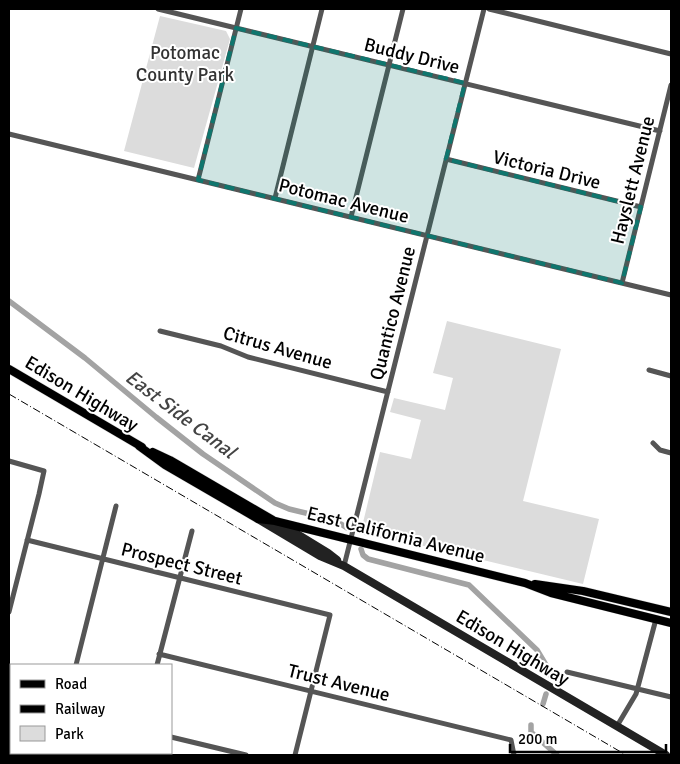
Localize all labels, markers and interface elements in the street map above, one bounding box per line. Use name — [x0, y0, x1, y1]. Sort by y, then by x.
street label: Buddy Drive — [362, 33, 462, 79]
park label: Potomac County Park — [136, 41, 235, 87]
street label: Hayslett Avenue — [605, 114, 660, 247]
street label: Victoria Drive — [490, 145, 603, 195]
street label: Potomac Avenue — [276, 173, 411, 229]
street label: Quantico Avenue — [365, 244, 421, 383]
street label: Citrus Avenue — [220, 321, 335, 375]
street label: Edison Highway — [20, 351, 143, 437]
water label: East Side Canal — [120, 365, 243, 465]
street label: East California Avenue — [304, 501, 487, 569]
street label: Prospect Street — [119, 537, 245, 591]
street label: Edison Highway — [451, 605, 574, 691]
street label: Trust Avenue — [285, 659, 392, 707]
legend — [10, 664, 172, 754]
text: Road — [55, 675, 87, 693]
text: Railway — [55, 700, 105, 718]
scale bar — [510, 722, 666, 754]
text: Park — [55, 725, 84, 743]
text: 200 m — [518, 730, 558, 748]

